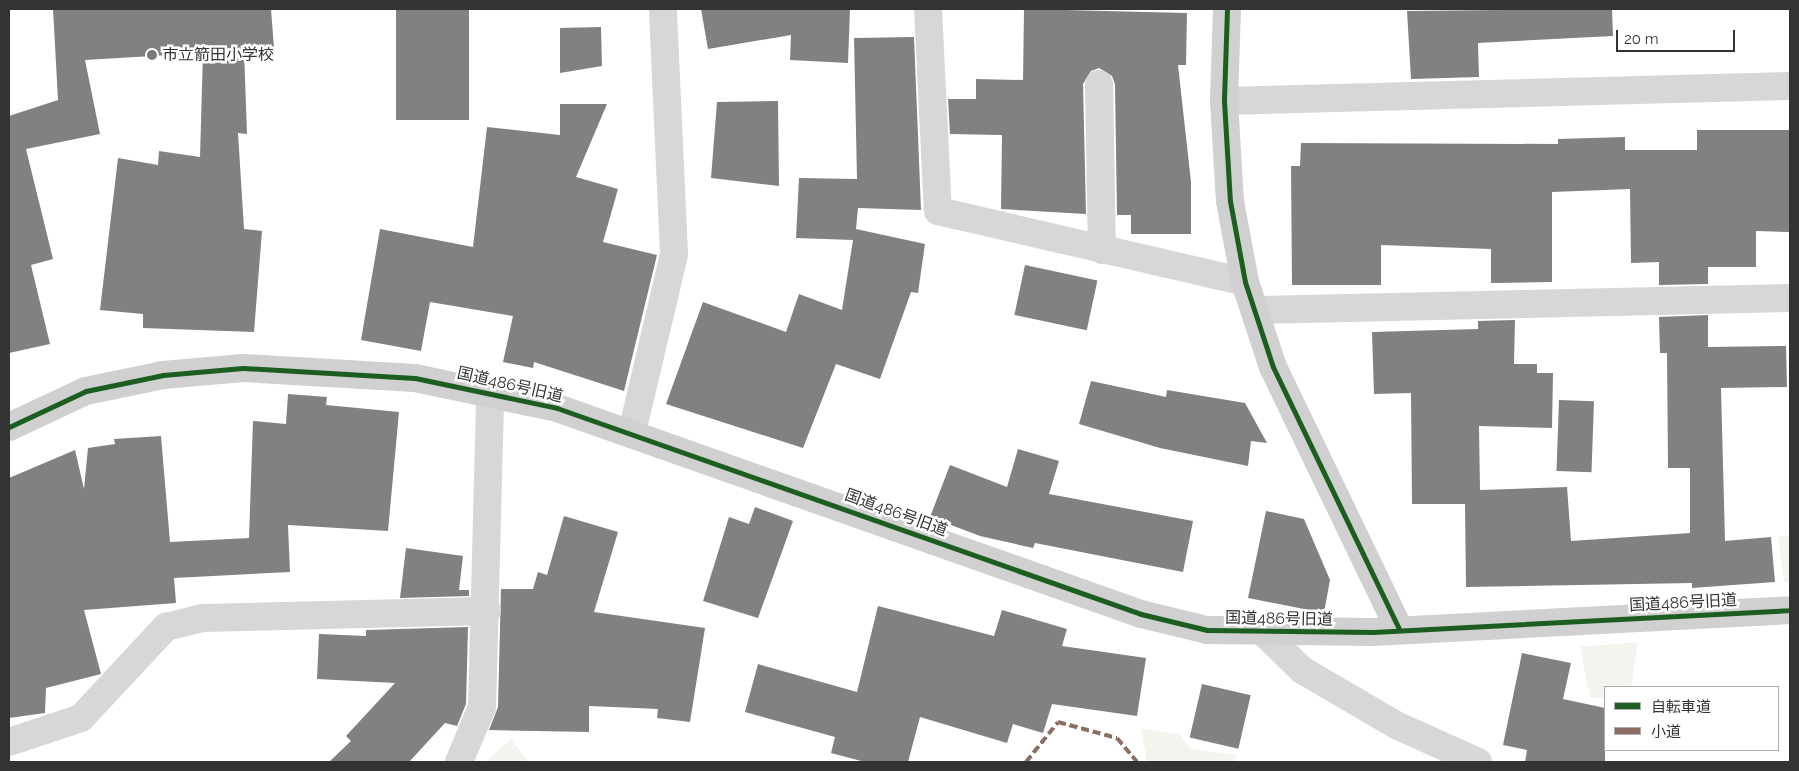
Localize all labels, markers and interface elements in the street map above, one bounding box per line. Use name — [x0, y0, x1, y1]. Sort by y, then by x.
scale bar — [1619, 20, 1738, 52]
text: 20 m — [1624, 30, 1659, 48]
place label: 市立箭田小学校 — [162, 45, 274, 65]
marker: 市立箭田小学校 — [146, 49, 158, 61]
street label: 国道486号旧道 — [455, 364, 565, 406]
street label: 国道486号旧道 — [842, 486, 950, 540]
street label: 国道486号旧道 — [1629, 591, 1737, 615]
street label: 国道486号旧道 — [1225, 608, 1333, 630]
legend — [1604, 686, 1779, 751]
text: 自転車道 — [1651, 698, 1711, 716]
text: 小道 — [1651, 723, 1681, 741]

